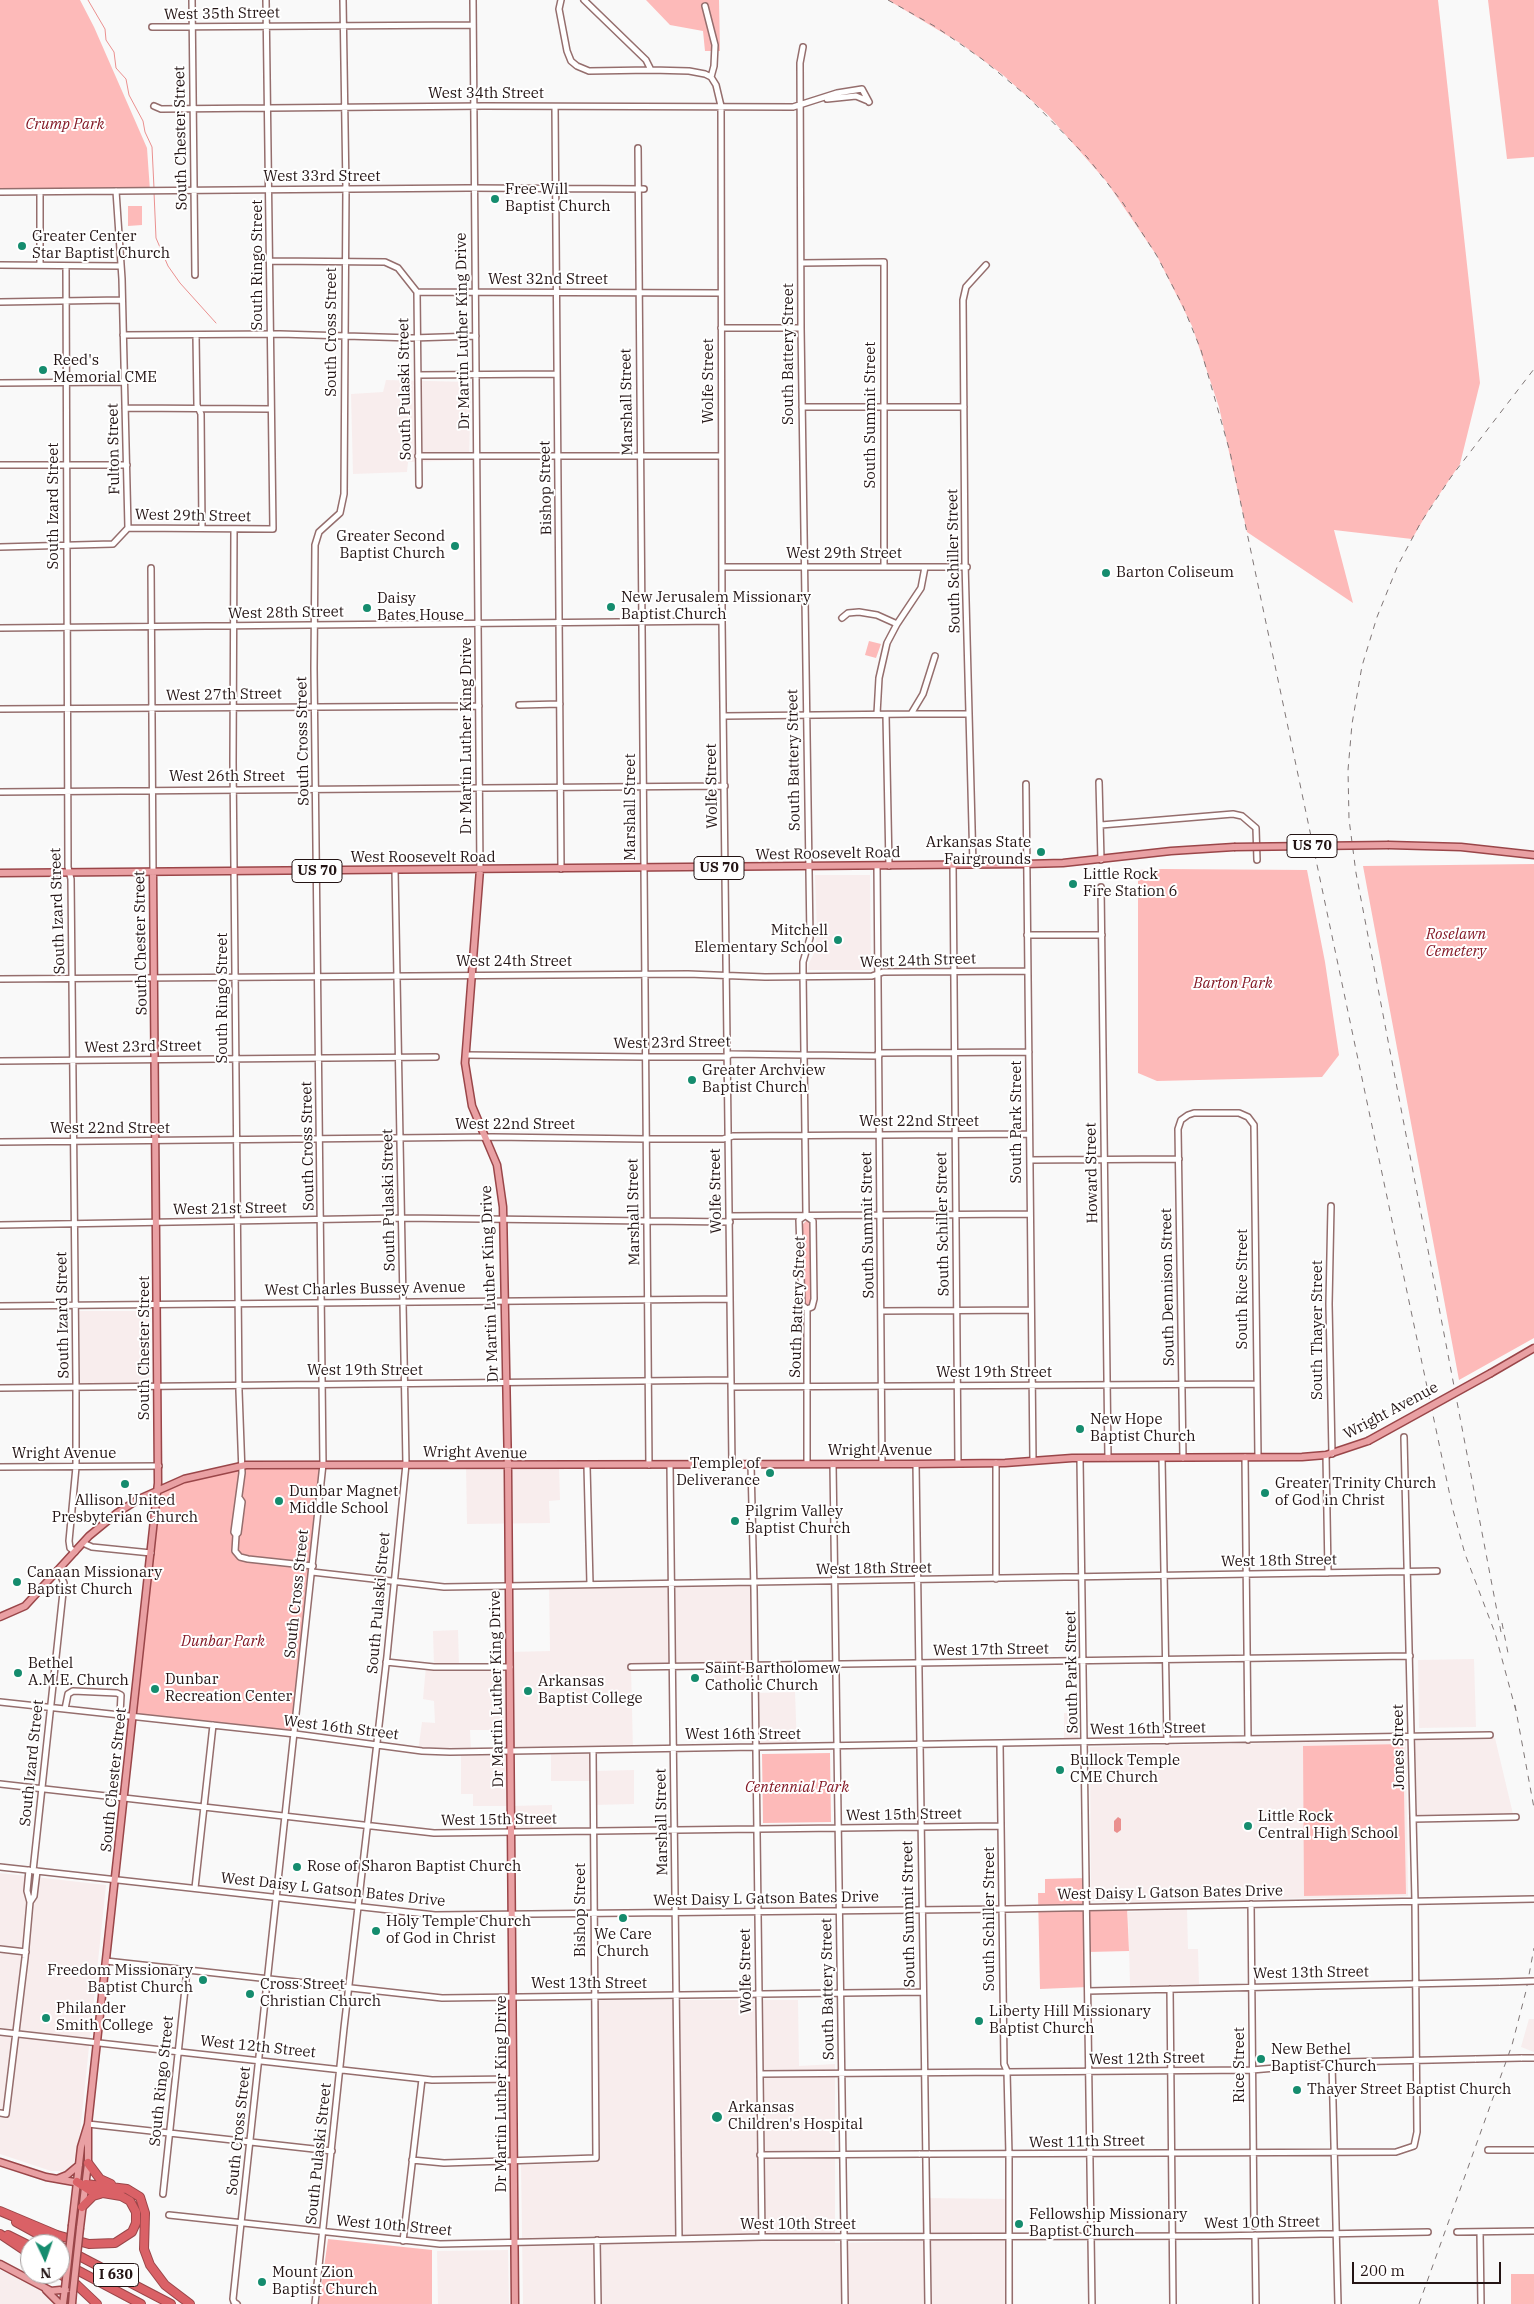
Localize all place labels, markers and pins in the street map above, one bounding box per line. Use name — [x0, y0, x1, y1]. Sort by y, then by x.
place label: Free Will Baptist Church — [505, 181, 611, 216]
marker: Free Will Baptist Church — [489, 193, 501, 205]
place label: Greater Center Star Baptist Church — [32, 228, 170, 263]
marker: Greater Center Star Baptist Church — [16, 240, 28, 252]
place label: Reed's Memorial CME — [53, 352, 157, 387]
marker: Reed's Memorial CME — [37, 364, 49, 376]
place label: Greater Second Baptist Church — [336, 528, 445, 563]
marker: Greater Second Baptist Church — [449, 540, 461, 552]
place label: Barton Coliseum — [1116, 564, 1234, 582]
marker: Barton Coliseum — [1100, 567, 1112, 579]
place label: New Jerusalem Missionary Baptist Church — [621, 589, 811, 624]
place label: Daisy Bates House — [377, 590, 464, 625]
marker: New Jerusalem Missionary Baptist Church — [605, 601, 617, 613]
marker: Daisy Bates House — [361, 602, 373, 614]
place label: Arkansas State Fairgrounds — [926, 834, 1031, 869]
marker: Arkansas State Fairgrounds — [1035, 846, 1047, 858]
place label: Little Rock Fire Station 6 — [1083, 866, 1178, 901]
marker: Little Rock Fire Station 6 — [1067, 878, 1079, 890]
place label: Mitchell Elementary School — [694, 922, 828, 957]
marker: Mitchell Elementary School — [832, 934, 844, 946]
place label: Greater Archview Baptist Church — [702, 1062, 825, 1097]
marker: Greater Archview Baptist Church — [686, 1074, 698, 1086]
place label: New Hope Baptist Church — [1090, 1411, 1196, 1446]
marker: New Hope Baptist Church — [1074, 1423, 1086, 1435]
place label: Temple of Deliverance — [676, 1455, 760, 1490]
marker: Temple of Deliverance — [764, 1467, 776, 1479]
place label: Greater Trinity Church of God in Christ — [1275, 1475, 1436, 1510]
marker: Allison United Presbyterian Church — [119, 1478, 131, 1490]
place label: Dunbar Magnet Middle School — [289, 1483, 398, 1518]
marker: Greater Trinity Church of God in Christ — [1259, 1487, 1271, 1499]
place label: Allison United Presbyterian Church — [52, 1492, 198, 1527]
marker: Dunbar Magnet Middle School — [273, 1495, 285, 1507]
place label: Pilgrim Valley Baptist Church — [745, 1503, 851, 1538]
marker: Pilgrim Valley Baptist Church — [729, 1515, 741, 1527]
place label: Canaan Missionary Baptist Church — [27, 1564, 162, 1599]
marker: Canaan Missionary Baptist Church — [11, 1576, 23, 1588]
place label: Bethel A.M.E. Church — [28, 1655, 129, 1690]
place label: Saint Bartholomew Catholic Church — [705, 1660, 840, 1695]
marker: Bethel A.M.E. Church — [12, 1667, 24, 1679]
place label: Dunbar Recreation Center — [165, 1671, 292, 1706]
marker: Saint Bartholomew Catholic Church — [689, 1672, 701, 1684]
place label: Arkansas Baptist College — [538, 1673, 643, 1708]
marker: Dunbar Recreation Center — [149, 1683, 161, 1695]
marker: Arkansas Baptist College — [522, 1685, 534, 1697]
place label: Bullock Temple CME Church — [1070, 1752, 1180, 1787]
marker: Bullock Temple CME Church — [1054, 1764, 1066, 1776]
place label: Little Rock Central High School — [1258, 1808, 1398, 1843]
marker: Little Rock Central High School — [1242, 1820, 1254, 1832]
place label: Rose of Sharon Baptist Church — [307, 1858, 521, 1876]
marker: Rose of Sharon Baptist Church — [291, 1861, 303, 1873]
marker: We Care Church — [617, 1912, 629, 1924]
place label: Holy Temple Church of God in Christ — [386, 1913, 531, 1948]
marker: Holy Temple Church of God in Christ — [370, 1925, 382, 1937]
place label: We Care Church — [594, 1926, 652, 1961]
place label: Freedom Missionary Baptist Church — [47, 1962, 193, 1997]
marker: Freedom Missionary Baptist Church — [197, 1974, 209, 1986]
place label: Cross Street Christian Church — [260, 1976, 381, 2011]
marker: Cross Street Christian Church — [244, 1988, 256, 2000]
place label: Philander Smith College — [56, 2000, 153, 2035]
place label: Liberty Hill Missionary Baptist Church — [989, 2003, 1151, 2038]
marker: Philander Smith College — [40, 2012, 52, 2024]
marker: Liberty Hill Missionary Baptist Church — [973, 2015, 985, 2027]
place label: New Bethel Baptist Church — [1271, 2041, 1377, 2076]
marker: New Bethel Baptist Church — [1255, 2053, 1267, 2065]
place label: Thayer Street Baptist Church — [1307, 2081, 1511, 2099]
marker: Thayer Street Baptist Church — [1291, 2084, 1303, 2096]
place label: Arkansas Children's Hospital — [728, 2099, 863, 2134]
marker: Arkansas Children's Hospital — [710, 2110, 724, 2124]
place label: Fellowship Missionary Baptist Church — [1029, 2206, 1187, 2241]
marker: Fellowship Missionary Baptist Church — [1013, 2218, 1025, 2230]
place label: Mount Zion Baptist Church — [272, 2264, 378, 2299]
marker: Mount Zion Baptist Church — [256, 2276, 268, 2288]

